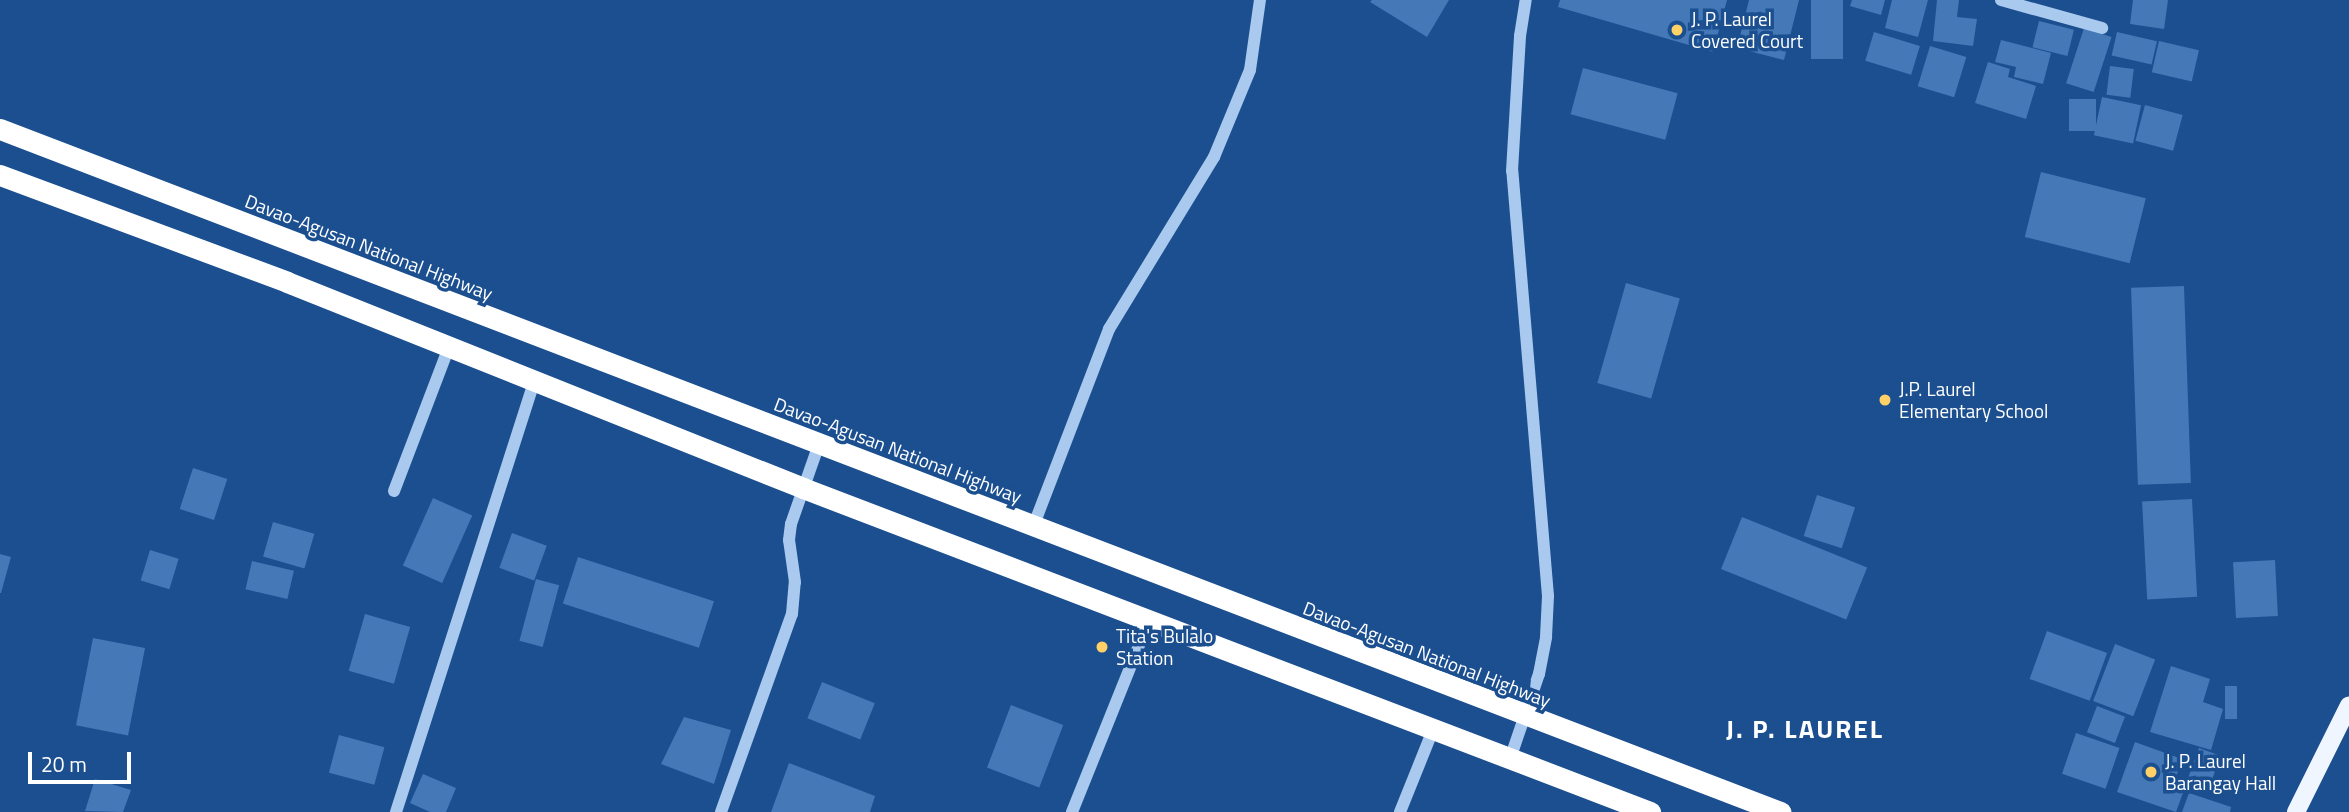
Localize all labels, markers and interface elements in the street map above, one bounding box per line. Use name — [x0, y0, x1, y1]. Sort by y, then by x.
place label: J. P. Laurel Covered Court — [1691, 8, 1803, 52]
marker: J. P. Laurel Covered Court — [1669, 22, 1685, 38]
street label: Davao-Agusan National Highway — [242, 189, 496, 305]
place label: J.P. Laurel Elementary School — [1899, 378, 2048, 422]
street label: Davao-Agusan National Highway — [771, 392, 1025, 508]
marker: J.P. Laurel Elementary School — [1877, 392, 1893, 408]
street label: Davao-Agusan National Highway — [1300, 596, 1554, 712]
place label: Tita's Bulalo Station — [1116, 625, 1213, 669]
marker: Tita's Bulalo Station — [1094, 639, 1110, 655]
district label: J. P. LAUREL — [1728, 713, 1882, 745]
scale bar — [32, 738, 135, 782]
text: 20 m — [41, 748, 87, 780]
place label: J. P. Laurel Barangay Hall — [2165, 750, 2276, 794]
marker: J. P. Laurel Barangay Hall — [2143, 764, 2159, 780]

